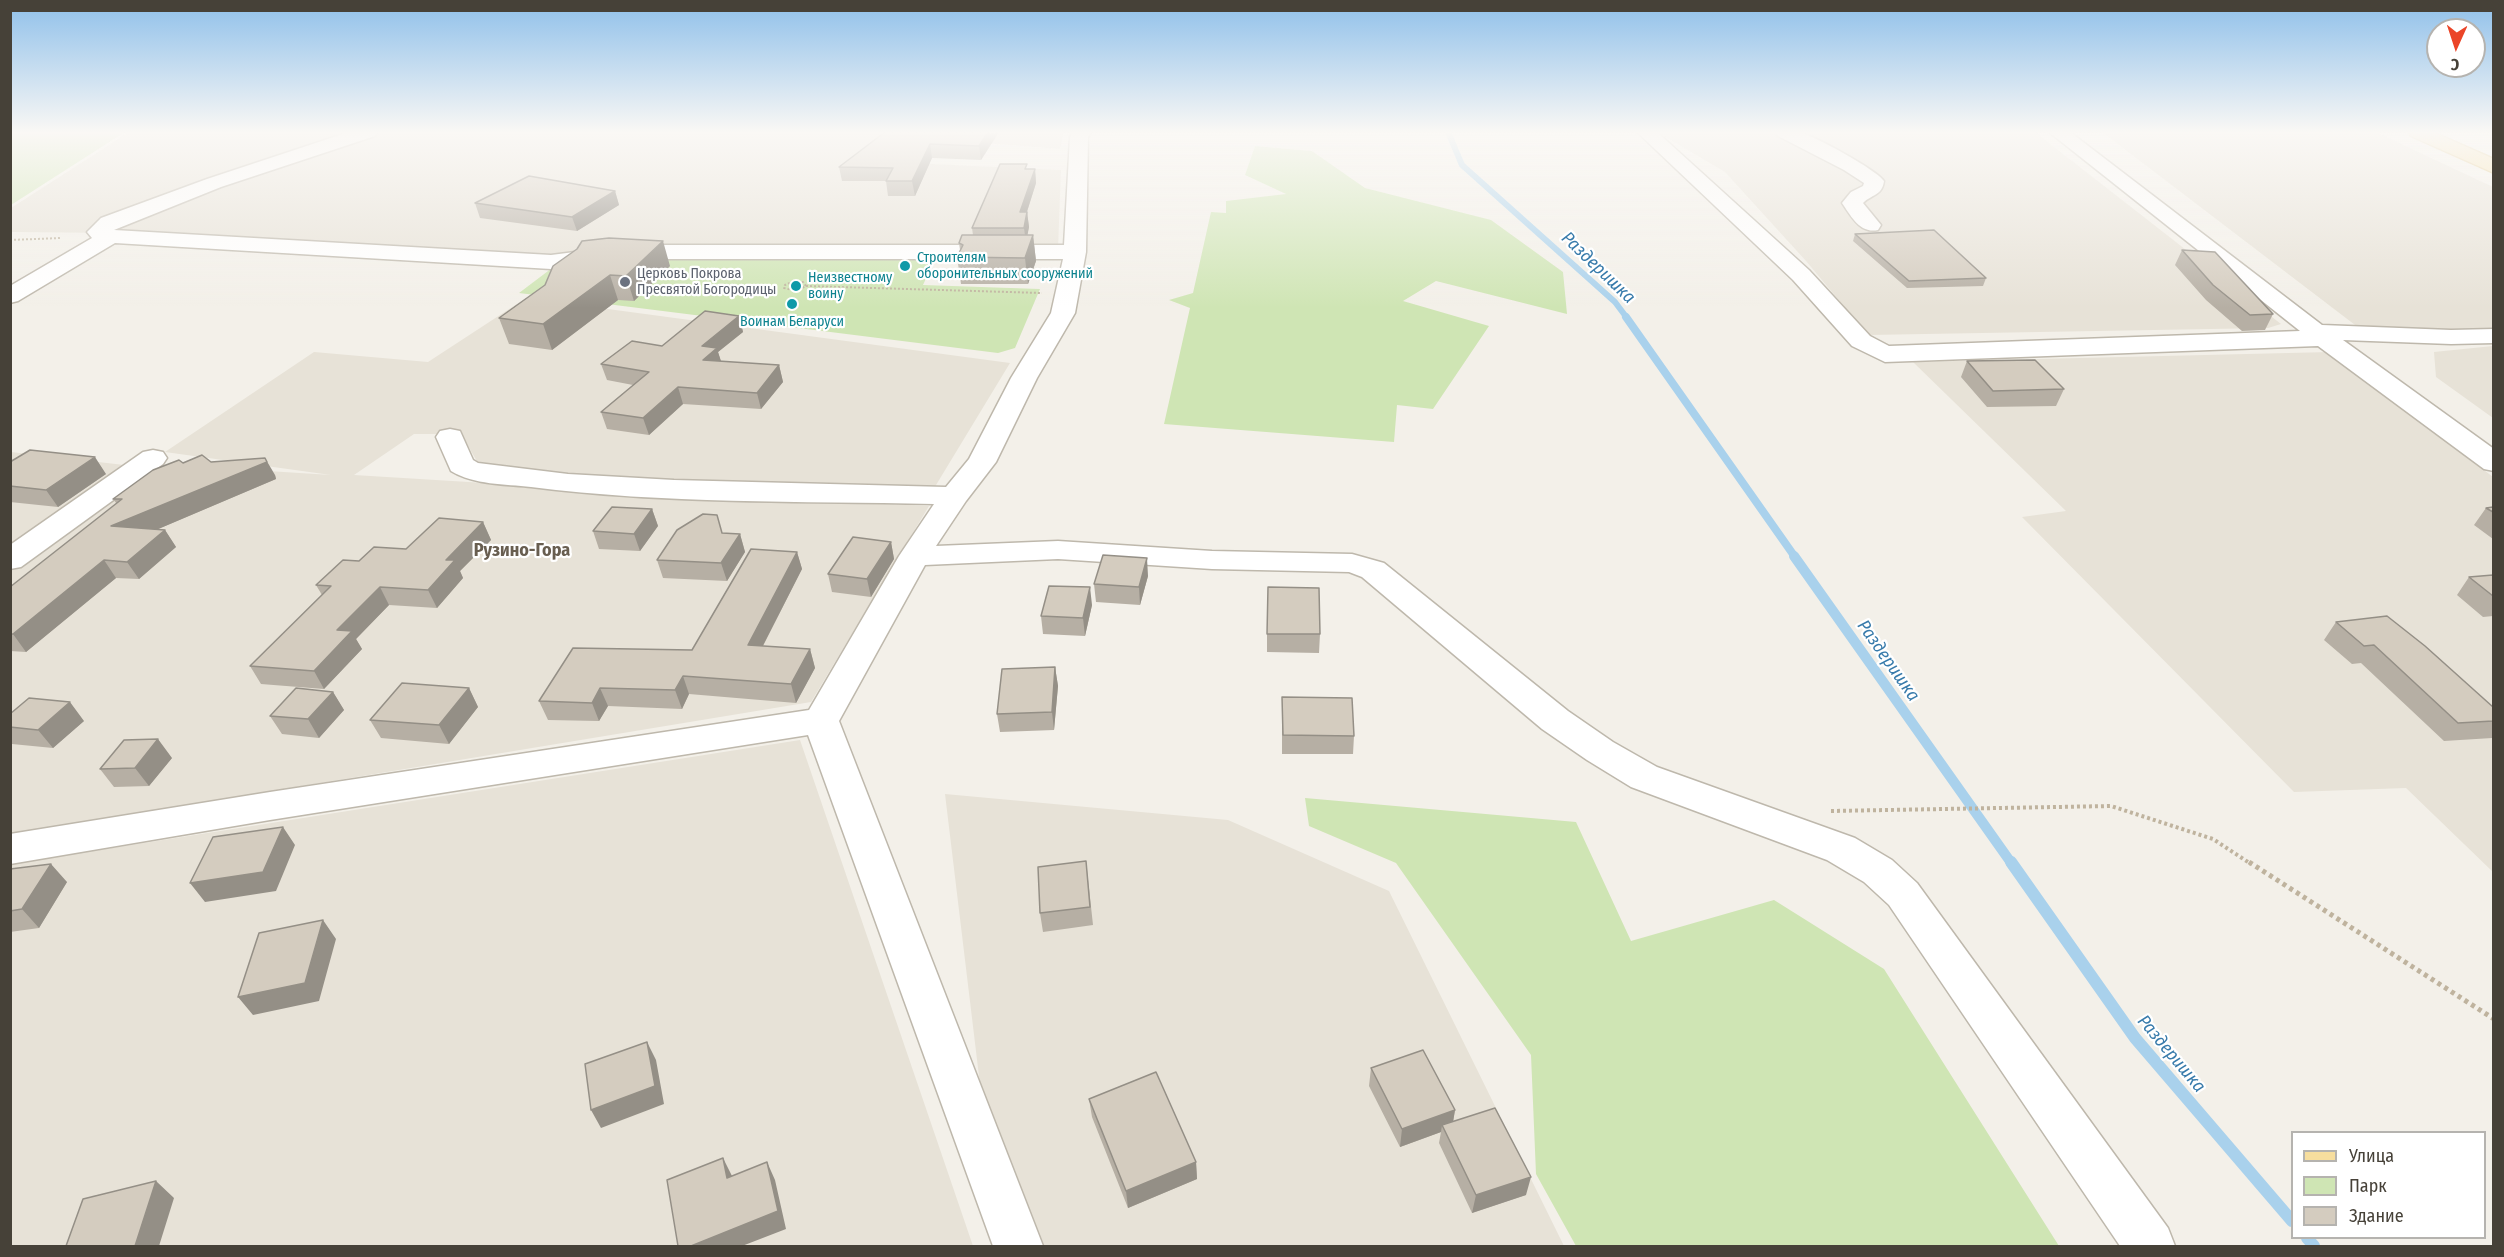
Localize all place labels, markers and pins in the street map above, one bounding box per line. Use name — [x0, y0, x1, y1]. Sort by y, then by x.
place label: Строителям оборонительных сооружений — [917, 250, 1093, 282]
marker: Строителям оборонительных сооружений — [898, 259, 912, 273]
place label: Церковь Покрова Пресвятой Богородицы — [637, 266, 776, 298]
place label: Неизвестному воину — [808, 270, 892, 302]
marker: Церковь Покрова Пресвятой Богородицы — [618, 275, 632, 289]
marker: Неизвестному воину — [789, 279, 803, 293]
marker: Воинам Беларуси — [785, 297, 799, 311]
place label: Воинам Беларуси — [740, 314, 844, 330]

